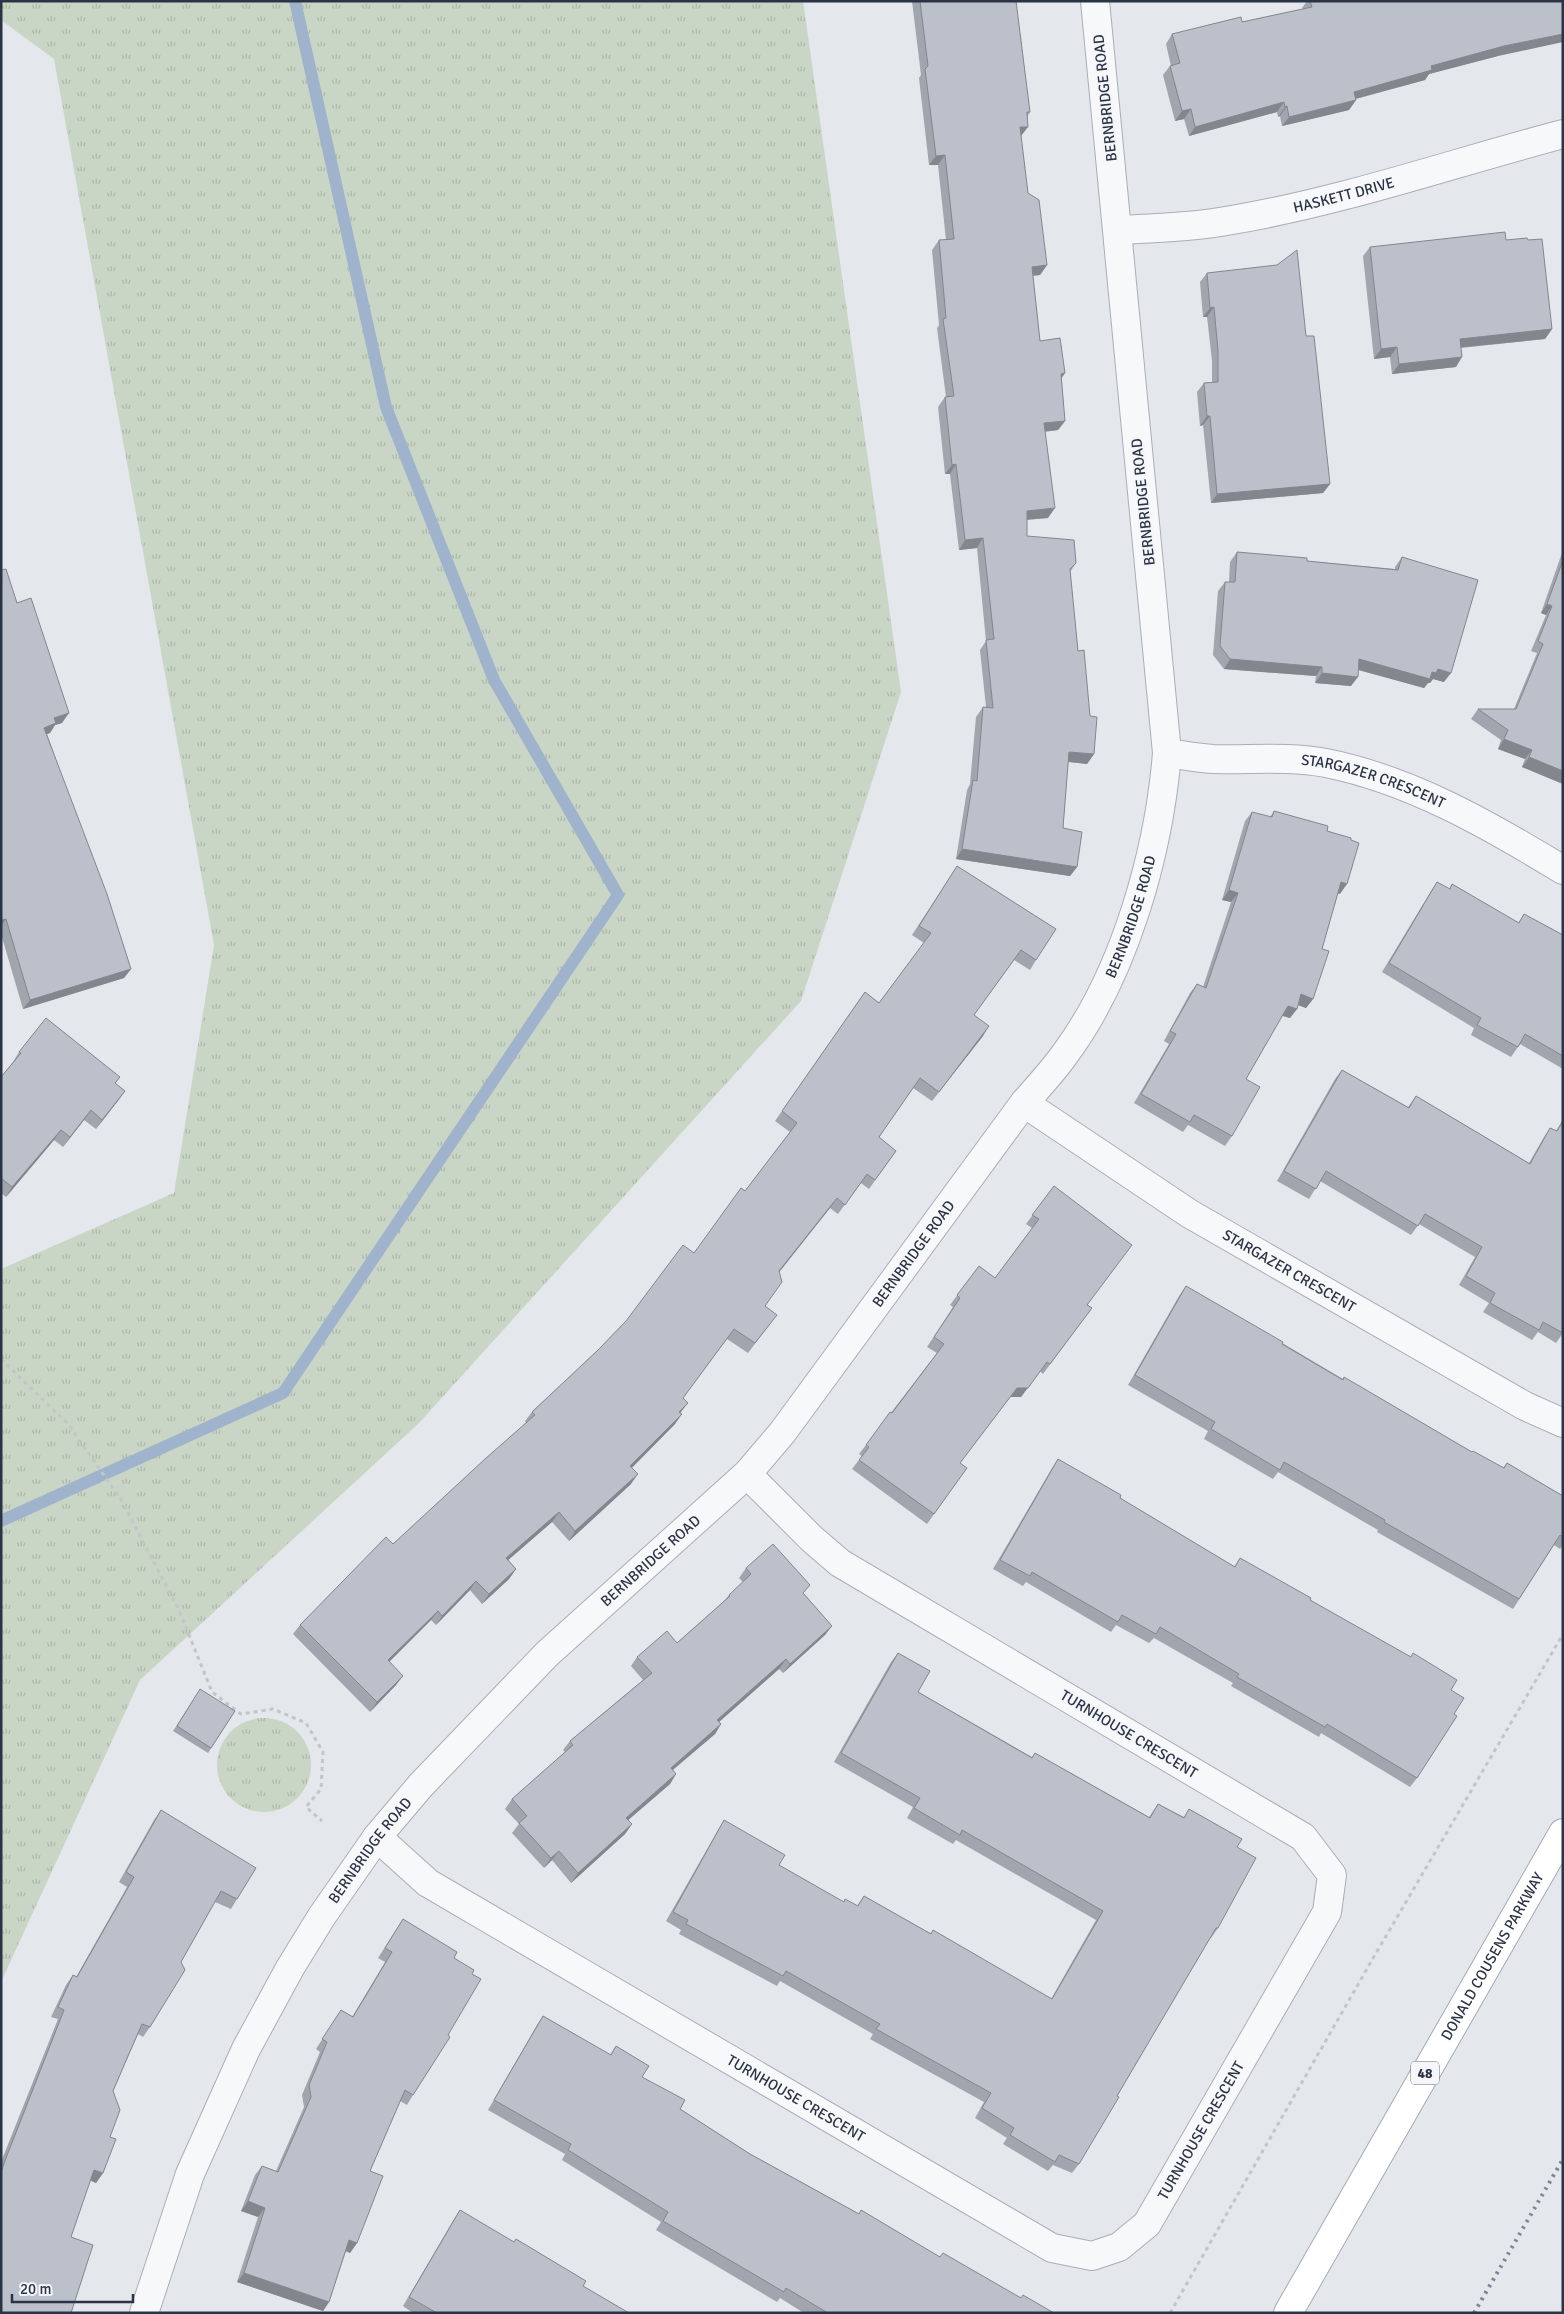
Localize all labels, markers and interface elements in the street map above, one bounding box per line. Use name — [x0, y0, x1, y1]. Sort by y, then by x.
street label: BERNBRIDGE ROAD — [1089, 34, 1121, 162]
street label: HASKETT DRIVE — [1291, 173, 1396, 217]
street label: BERNBRIDGE ROAD — [1127, 438, 1159, 566]
street label: STARGAZER CRESCENT — [1300, 751, 1449, 812]
street label: BERNBRIDGE ROAD — [1101, 854, 1159, 981]
street label: BERNBRIDGE ROAD — [868, 1197, 959, 1311]
street label: STARGAZER CRESCENT — [1219, 1226, 1359, 1316]
street label: BERNBRIDGE ROAD — [597, 1511, 704, 1610]
street label: TURNHOUSE CRESCENT — [1057, 1686, 1201, 1782]
street label: BERNBRIDGE ROAD — [325, 1794, 416, 1907]
street label: DONALD COUSENS PARKWAY — [1437, 1869, 1548, 2043]
street label: TURNHOUSE CRESCENT — [724, 2051, 869, 2146]
street label: TURNHOUSE CRESCENT — [1154, 2058, 1248, 2203]
road number: 48 — [1411, 2062, 1439, 2084]
scale bar — [12, 2272, 134, 2304]
text: 20 m — [20, 2280, 51, 2298]

